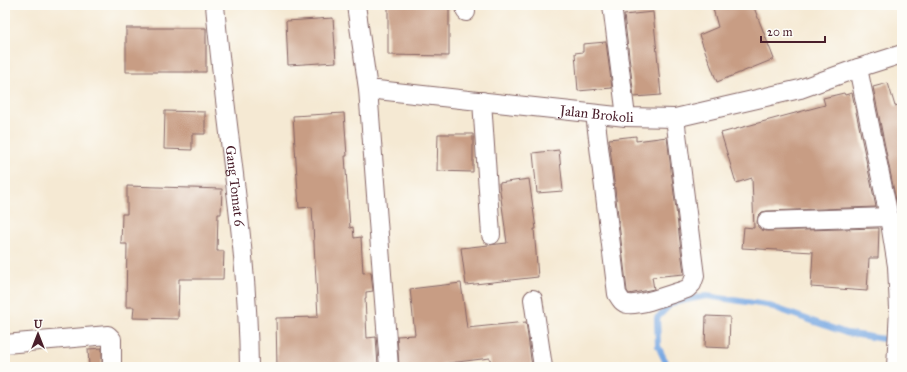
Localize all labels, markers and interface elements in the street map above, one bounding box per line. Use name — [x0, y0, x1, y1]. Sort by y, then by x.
scale bar — [761, 18, 825, 44]
text: 20 m — [767, 25, 793, 39]
street label: Jalan Brokoli — [557, 102, 634, 126]
street label: Gang Tomat 6 — [222, 144, 248, 228]
north arrow — [18, 314, 58, 354]
text: U — [34, 318, 43, 331]

